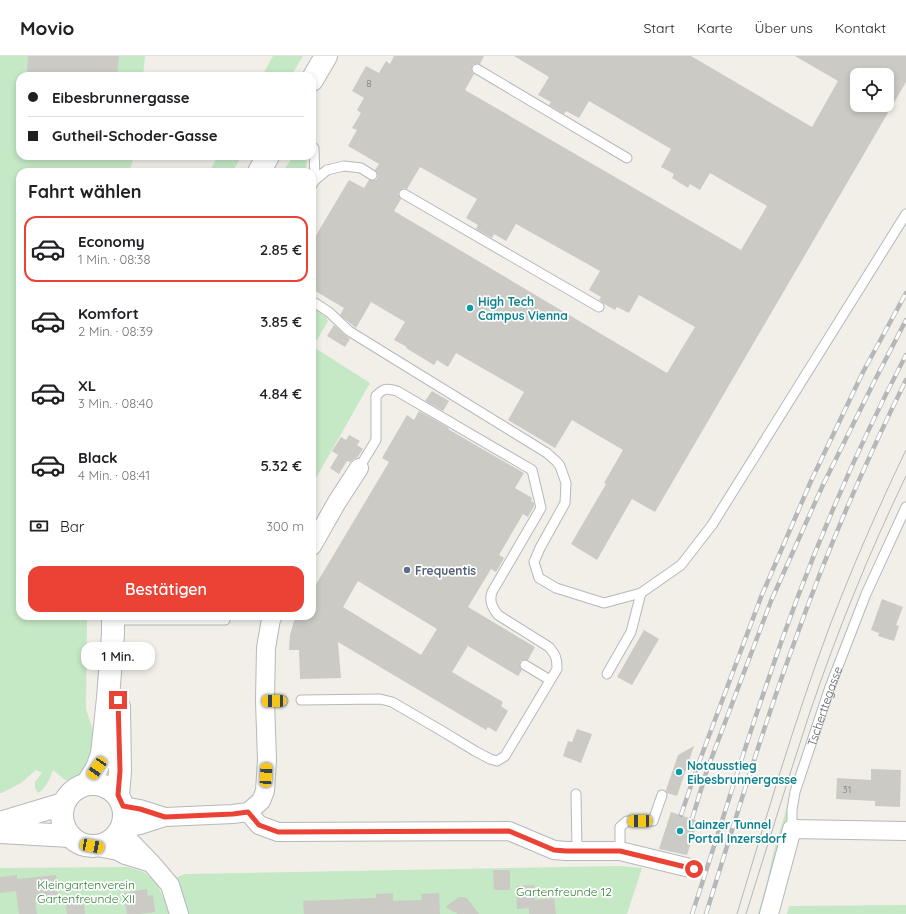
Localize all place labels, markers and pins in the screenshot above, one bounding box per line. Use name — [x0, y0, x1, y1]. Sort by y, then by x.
place label: High Tech Campus Vienna — [478, 294, 568, 323]
marker: High Tech Campus Vienna — [465, 303, 475, 313]
place label: Frequentis — [415, 563, 476, 578]
marker: Frequentis — [402, 565, 412, 575]
place label: Notausstieg Eibesbrunnergasse — [687, 758, 797, 787]
marker: Notausstieg Eibesbrunnergasse — [674, 767, 684, 777]
place label: Lainzer Tunnel Portal Inzersdorf — [688, 817, 787, 846]
marker: Lainzer Tunnel Portal Inzersdorf — [675, 826, 685, 836]

